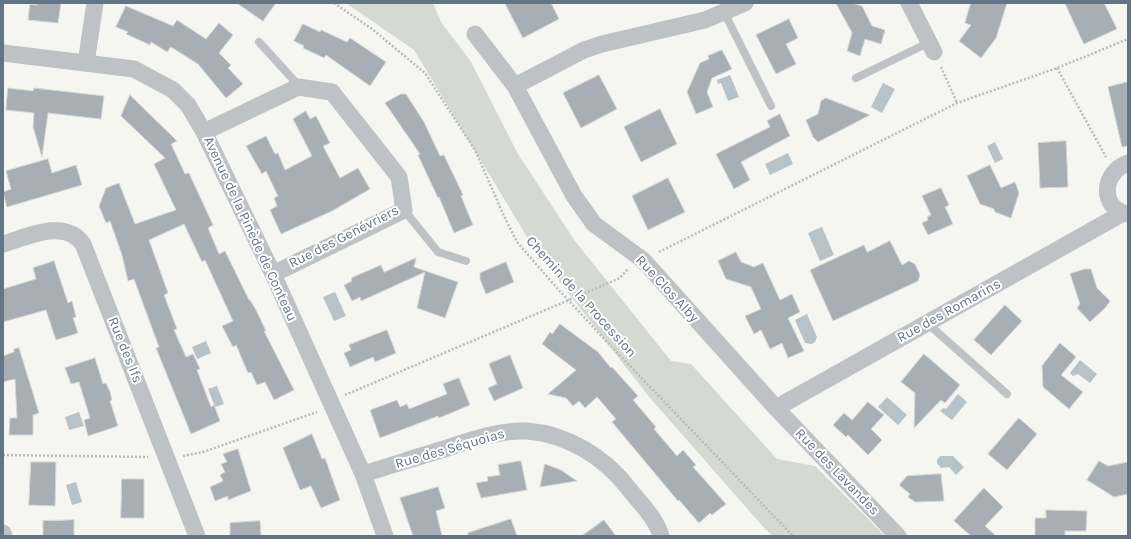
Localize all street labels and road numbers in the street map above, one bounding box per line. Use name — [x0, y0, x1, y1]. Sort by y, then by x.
street label: Avenue de la Pinède de Conteau — [200, 134, 300, 324]
street label: Rue des Genévriers — [286, 202, 402, 272]
street label: Chemin de la Procession — [522, 233, 640, 361]
street label: Rue Clos Alby — [632, 252, 702, 326]
street label: Rue des Romarins — [894, 276, 1004, 346]
street label: Rue des Ifs — [104, 315, 146, 385]
street label: Rue des Séquoias — [393, 425, 507, 473]
street label: Rue des Lavandes — [791, 425, 883, 519]

